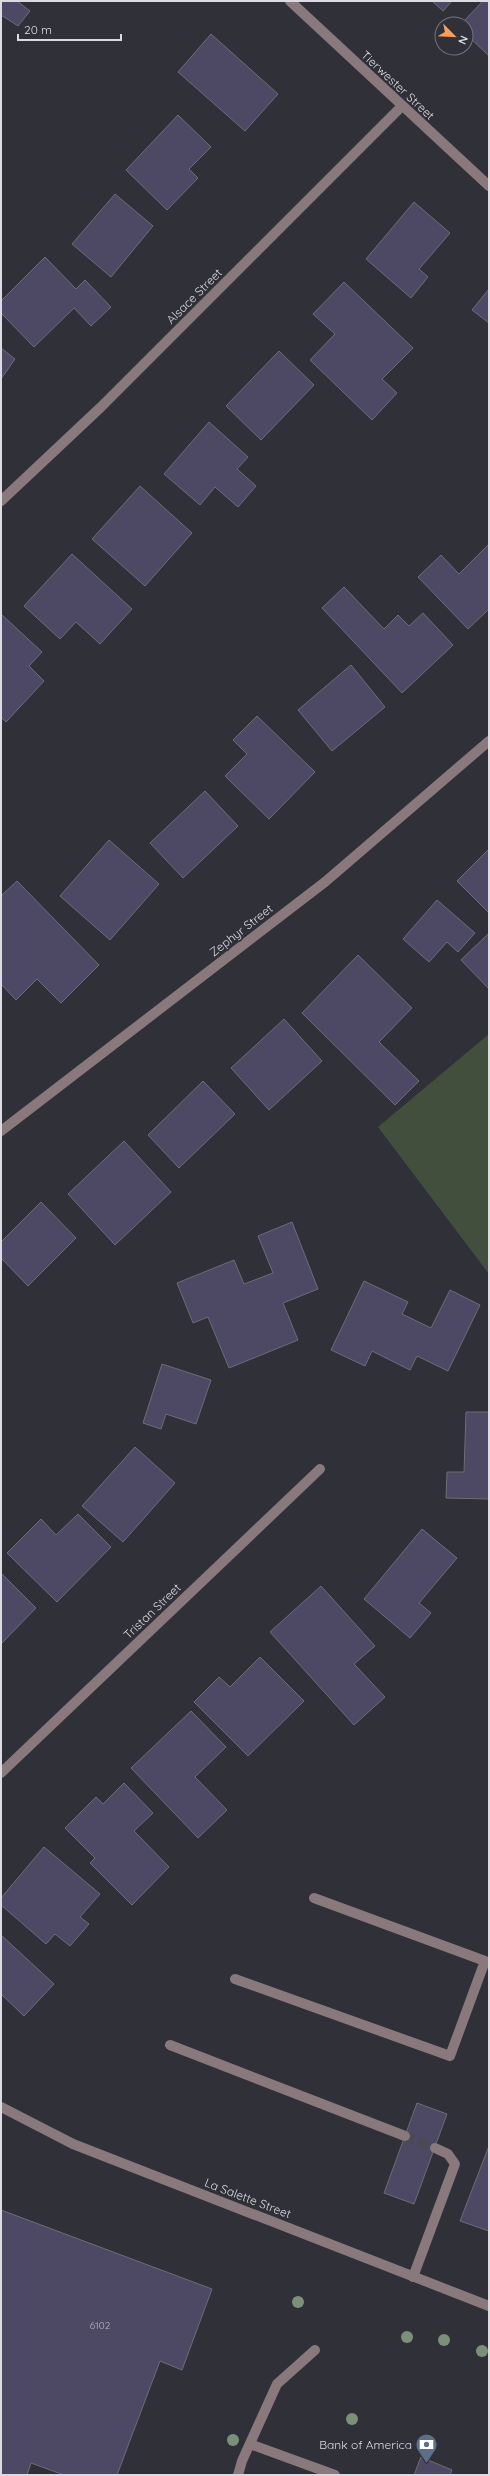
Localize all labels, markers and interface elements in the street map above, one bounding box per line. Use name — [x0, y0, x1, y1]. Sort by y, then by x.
scale bar — [18, 16, 121, 42]
north arrow — [434, 16, 474, 56]
text: 20 m — [24, 22, 52, 37]
text: N — [455, 34, 471, 47]
street label: Tierwester Street — [358, 47, 438, 123]
street label: Alsace Street — [163, 265, 225, 327]
street label: Zephyr Street — [206, 901, 276, 959]
street label: Tristan Street — [120, 1580, 184, 1642]
street label: La Salette Street — [203, 2175, 293, 2221]
house number: 6102 — [90, 2319, 111, 2332]
bank icon: Bank of America — [414, 2431, 440, 2464]
place label: Bank of America — [319, 2437, 412, 2452]

